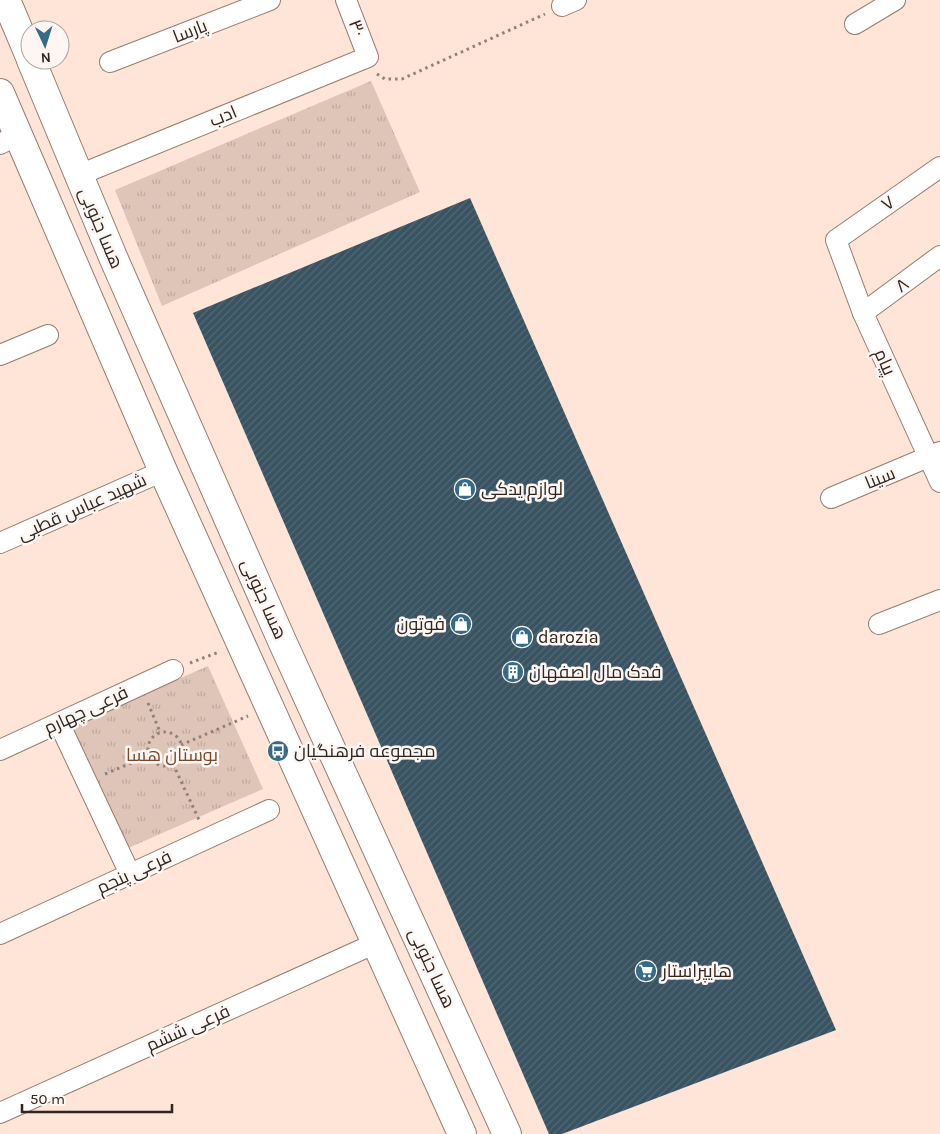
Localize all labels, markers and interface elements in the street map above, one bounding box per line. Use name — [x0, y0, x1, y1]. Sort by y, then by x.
street label: پارسا — [170, 14, 211, 48]
street label: ۳۰ — [344, 16, 370, 40]
north arrow — [20, 20, 70, 70]
text: N — [40, 49, 51, 66]
street label: ادب — [206, 101, 240, 131]
street label: هسا جنوبی — [74, 184, 128, 272]
street label: ۷ — [877, 191, 899, 215]
street label: ۸ — [891, 273, 913, 297]
street label: پیام — [869, 345, 901, 379]
street label: سینا — [862, 462, 898, 494]
street label: شهید عباس قطبی — [14, 469, 150, 545]
shop icon: لوازم یدکی — [453, 477, 477, 501]
place label: لوازم یدکی — [481, 478, 563, 501]
street label: هسا جنوبی — [237, 555, 291, 643]
shop icon: فوتون — [449, 612, 473, 636]
place label: فوتون — [396, 613, 445, 635]
shop icon: darozia — [510, 625, 534, 649]
place label: darozia — [538, 626, 599, 648]
building icon: فدک مال اصفهان — [501, 660, 525, 684]
place label: فدک مال اصفهان — [529, 661, 661, 683]
street label: فرعی چهارم — [40, 681, 132, 740]
bus stop icon: مجموعه فرهنگیان — [266, 739, 290, 763]
place label: مجموعه فرهنگیان — [294, 740, 436, 762]
park label: بوستان هسا — [126, 744, 218, 766]
street label: فرعی پنجم — [93, 845, 175, 900]
street label: هسا جنوبی — [404, 924, 460, 1012]
supermarket icon: هایپراستار — [634, 959, 658, 983]
place label: هایپراستار — [661, 960, 732, 983]
street label: فرعی ششم — [143, 1000, 234, 1057]
scale bar — [22, 1082, 172, 1114]
text: 50 m — [30, 1090, 65, 1108]

